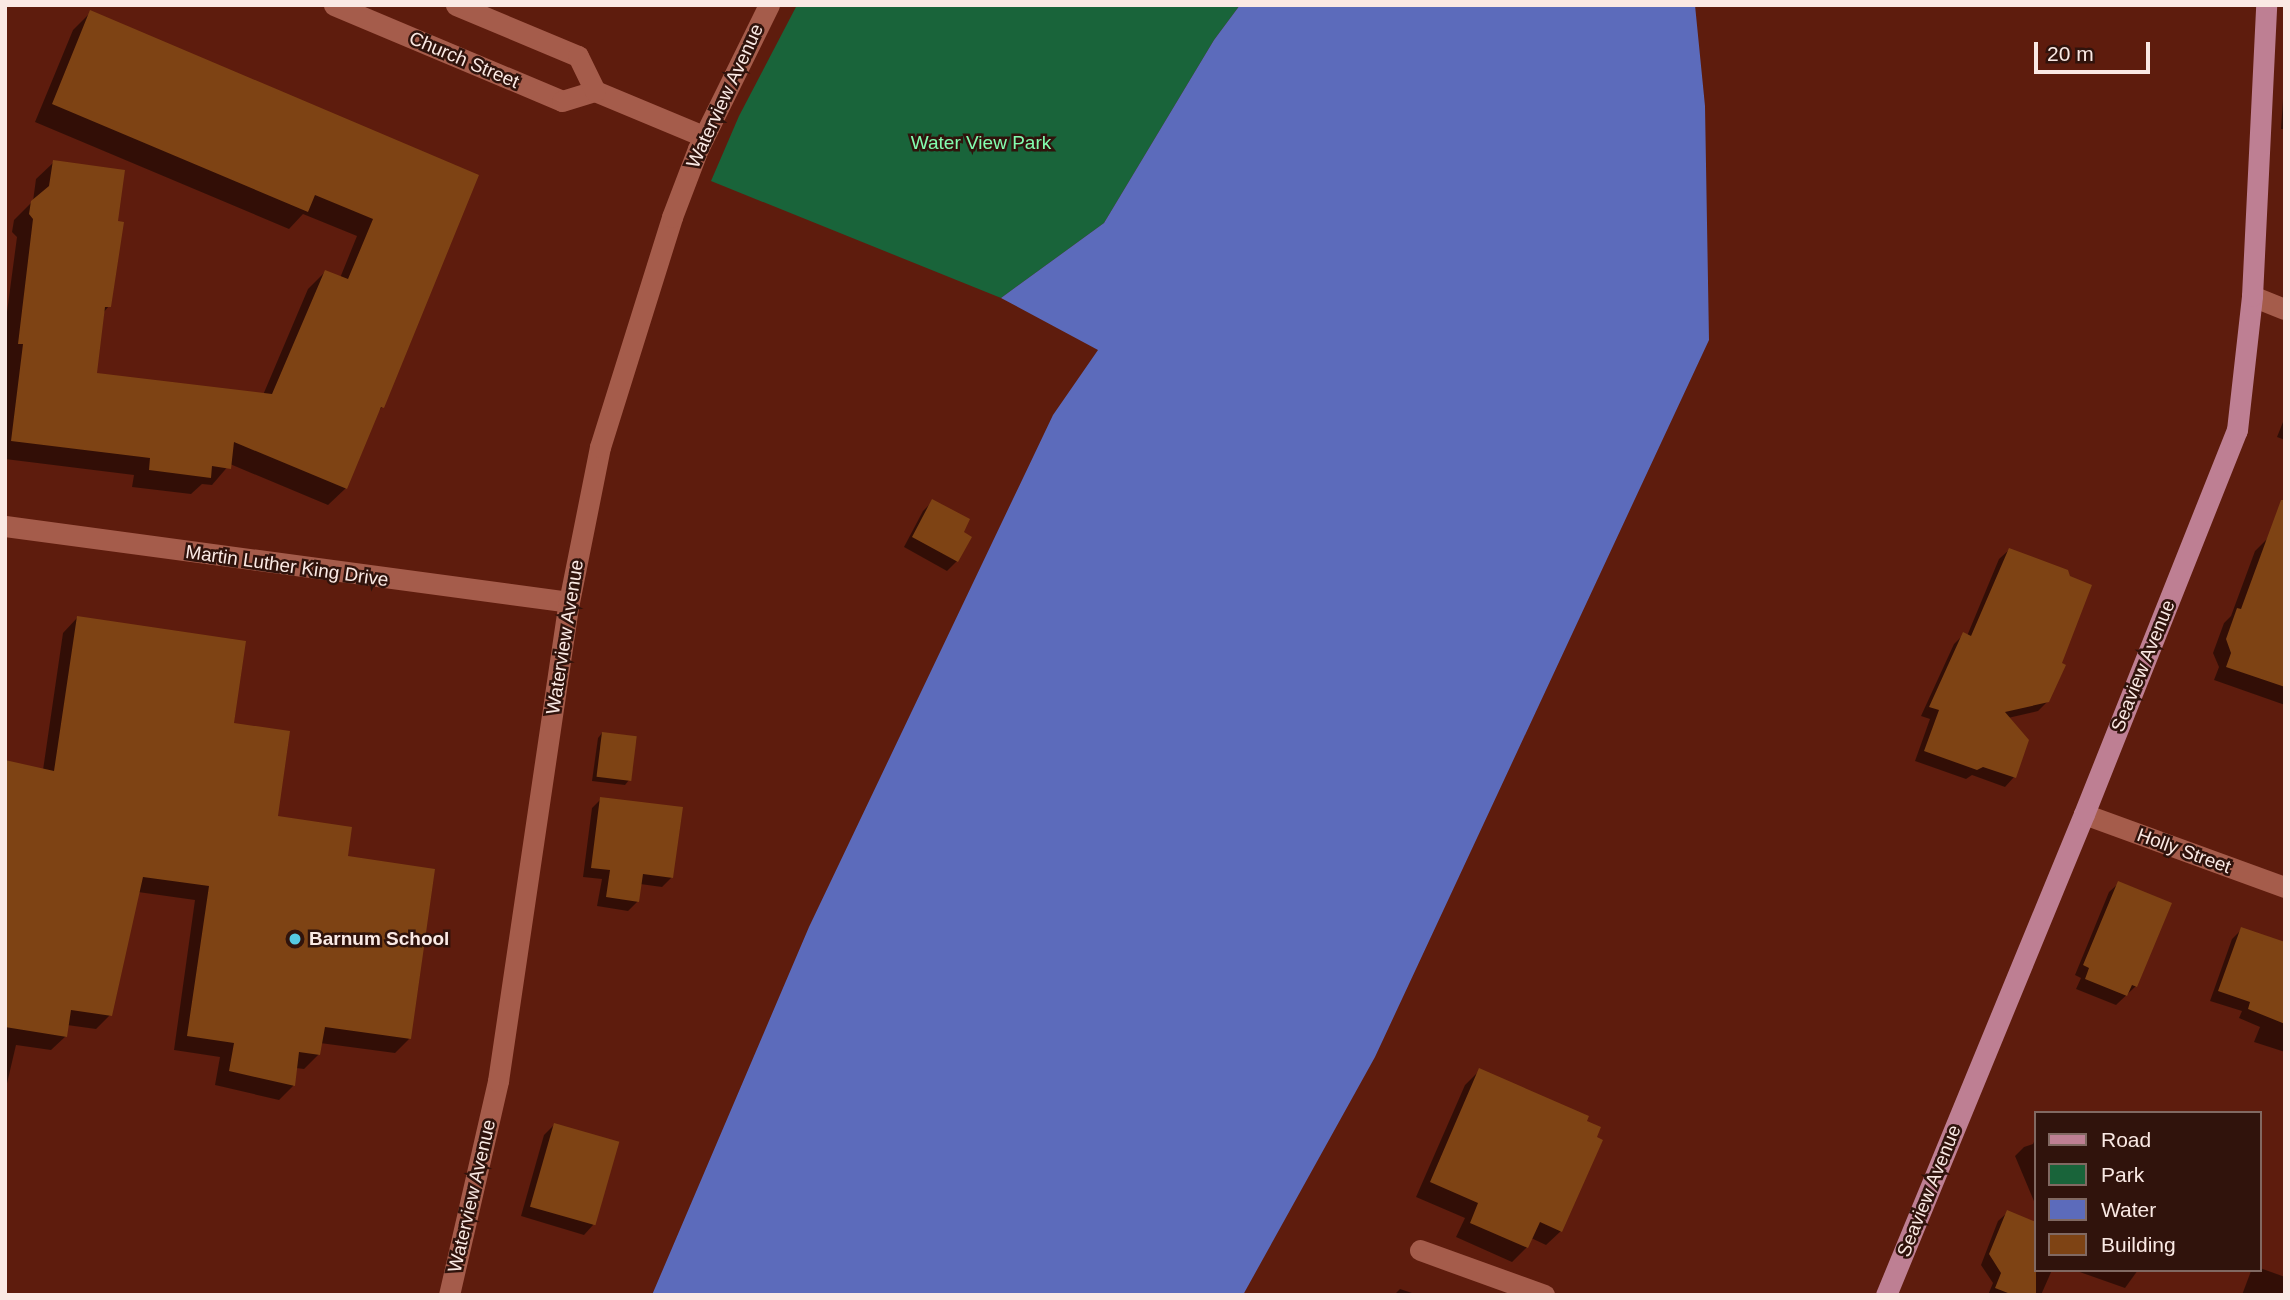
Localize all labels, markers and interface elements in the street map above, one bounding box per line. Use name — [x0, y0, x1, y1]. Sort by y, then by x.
street label: Waterview Avenue — [681, 20, 769, 172]
street label: Church Street — [406, 27, 522, 93]
scale bar — [2038, 28, 2154, 72]
text: 20 m — [2047, 42, 2094, 65]
park label: Water View Park — [911, 132, 1051, 154]
street label: Martin Luther King Drive — [184, 540, 390, 592]
street label: Waterview Avenue — [541, 558, 589, 716]
street label: Seaview Avenue — [2106, 596, 2180, 736]
street label: Holly Street — [2134, 823, 2234, 879]
place label: Barnum School — [309, 928, 449, 950]
marker: Barnum School — [287, 931, 303, 947]
legend — [2035, 1111, 2262, 1272]
street label: Waterview Avenue — [443, 1117, 501, 1275]
street label: Seaview Avenue — [1892, 1121, 1966, 1261]
text: Road — [2101, 1128, 2151, 1151]
text: Park — [2101, 1163, 2144, 1186]
text: Water — [2101, 1198, 2156, 1221]
text: Building — [2101, 1233, 2176, 1256]

